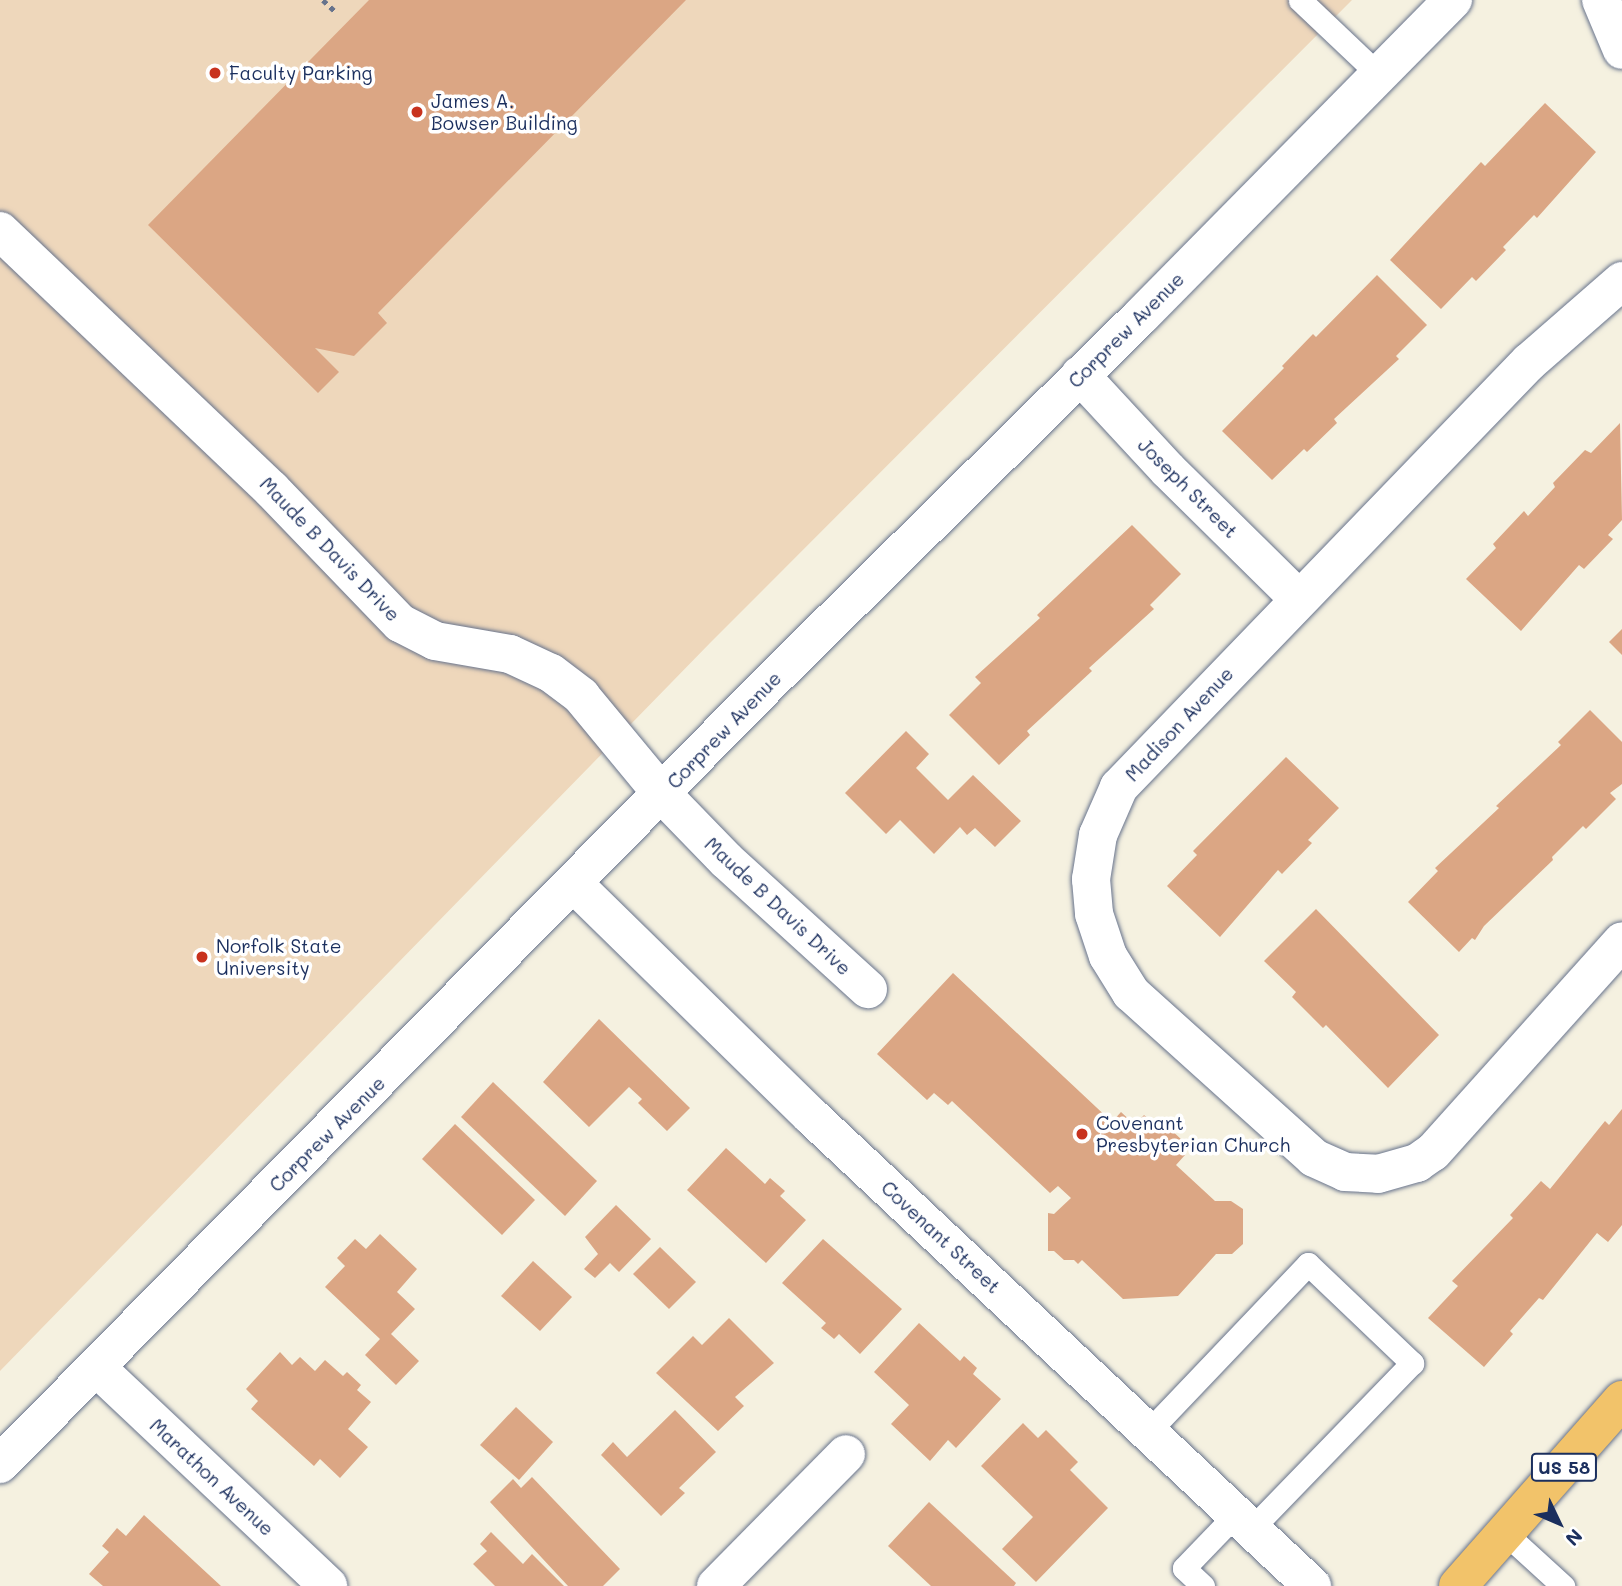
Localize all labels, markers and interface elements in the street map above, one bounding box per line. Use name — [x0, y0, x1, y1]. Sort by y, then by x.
place label: Faculty Parking — [229, 62, 373, 84]
marker: Faculty Parking — [207, 65, 223, 81]
place label: James A. Bowser Building — [431, 90, 578, 134]
marker: James A. Bowser Building — [409, 104, 425, 120]
street label: Corprew Avenue — [1064, 268, 1188, 392]
street label: Joseph Street — [1133, 433, 1243, 543]
street label: Maude B Davis Drive — [255, 472, 405, 626]
street label: Madison Avenue — [1120, 662, 1238, 786]
street label: Corprew Avenue — [662, 667, 786, 793]
street label: Maude B Davis Drive — [700, 832, 856, 980]
place label: Norfolk State University — [216, 935, 341, 979]
marker: Norfolk State University — [194, 949, 210, 965]
street label: Corprew Avenue — [265, 1072, 389, 1196]
place label: Covenant Presbyterian Church — [1096, 1112, 1290, 1156]
marker: Covenant Presbyterian Church — [1074, 1126, 1090, 1142]
street label: Covenant Street — [877, 1176, 1005, 1298]
street label: Marathon Avenue — [145, 1414, 279, 1540]
road number: US 58 — [1531, 1452, 1597, 1482]
north arrow — [1524, 1488, 1594, 1558]
text: N — [1560, 1524, 1588, 1552]

